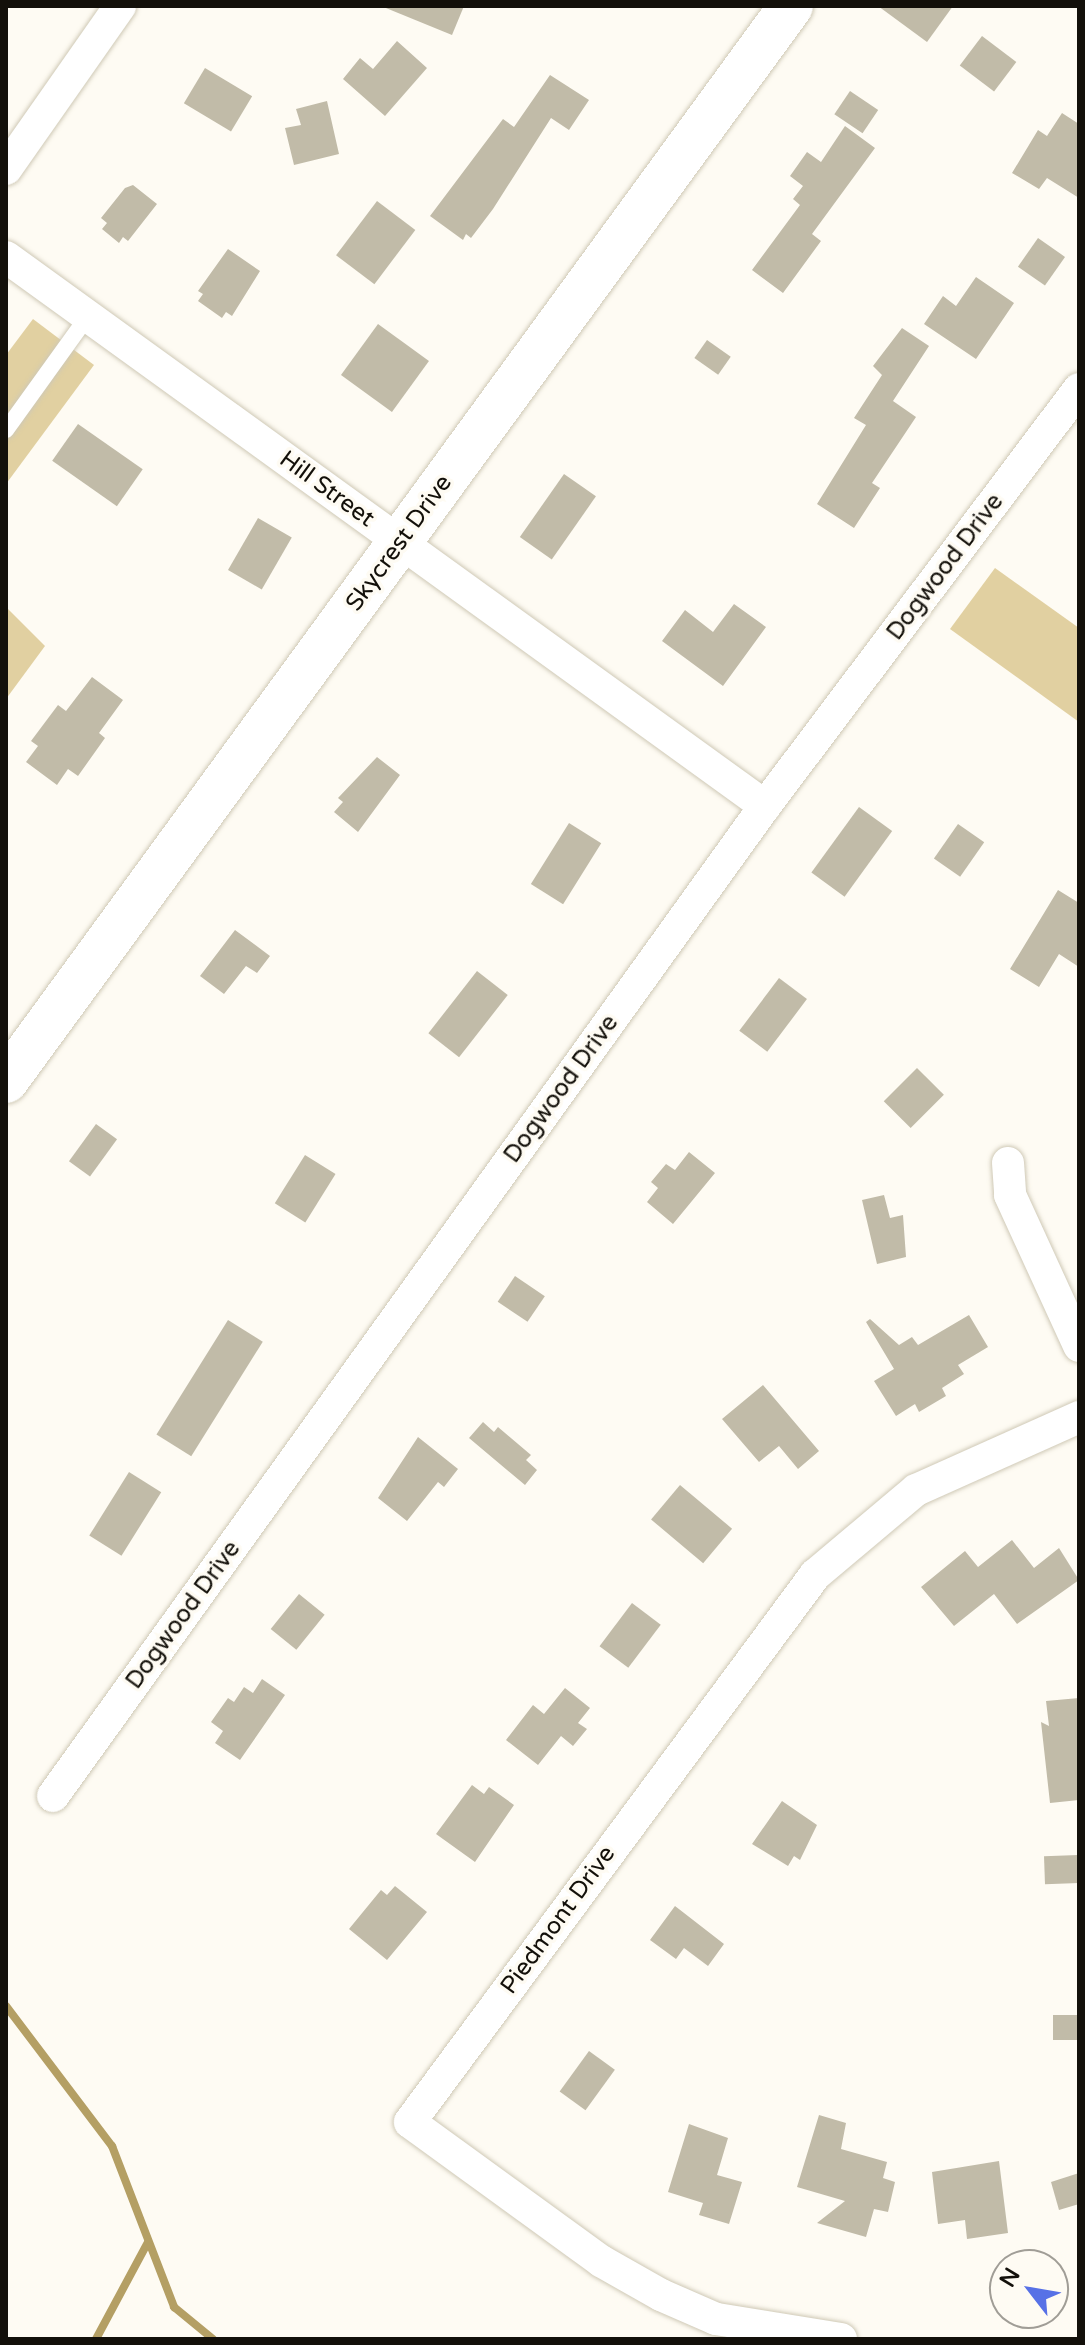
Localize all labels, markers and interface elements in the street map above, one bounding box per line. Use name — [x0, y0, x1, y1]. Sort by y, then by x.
street label: Hill Street — [274, 445, 380, 533]
street label: Skycrest Drive — [340, 469, 458, 617]
street label: Dogwood Drive — [881, 488, 1009, 646]
street label: Dogwood Drive — [498, 1009, 624, 1169]
street label: Dogwood Drive — [120, 1535, 246, 1695]
street label: Piedmont Drive — [495, 1840, 621, 2000]
north arrow — [989, 2249, 1069, 2329]
text: N — [994, 2263, 1026, 2292]

